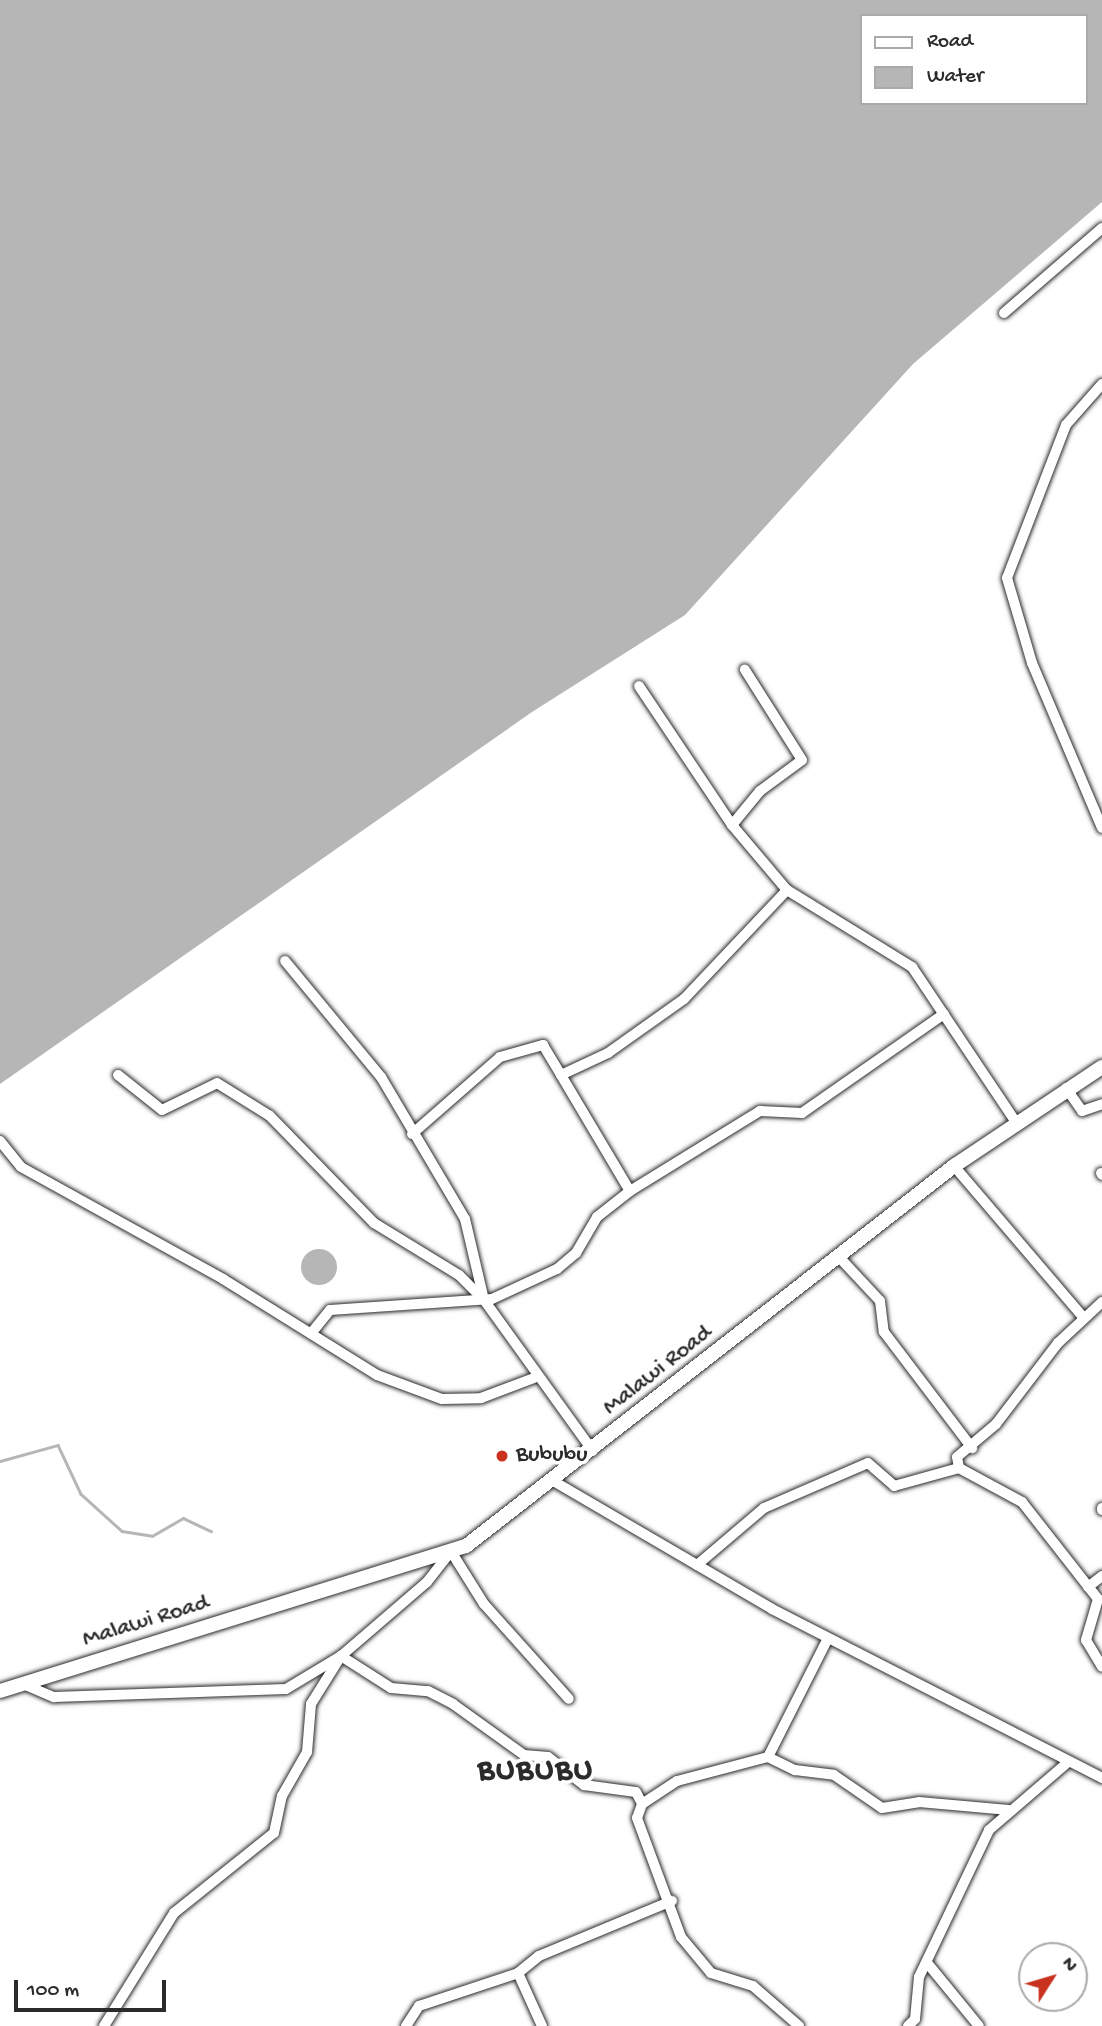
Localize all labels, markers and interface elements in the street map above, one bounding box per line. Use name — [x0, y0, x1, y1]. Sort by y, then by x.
legend — [860, 14, 1088, 105]
text: Road — [927, 30, 973, 55]
text: Water — [927, 65, 983, 90]
street label: Malawi Road — [598, 1319, 718, 1423]
place label: Bububu — [516, 1442, 587, 1470]
marker: Bububu — [494, 1448, 510, 1464]
street label: Malawi Road — [79, 1589, 213, 1655]
district label: BUBUBU — [479, 1753, 593, 1791]
north arrow — [1018, 1942, 1088, 2012]
text: N — [1056, 1953, 1081, 1977]
scale bar — [18, 1966, 170, 2010]
text: 100 m — [27, 1979, 79, 2004]

